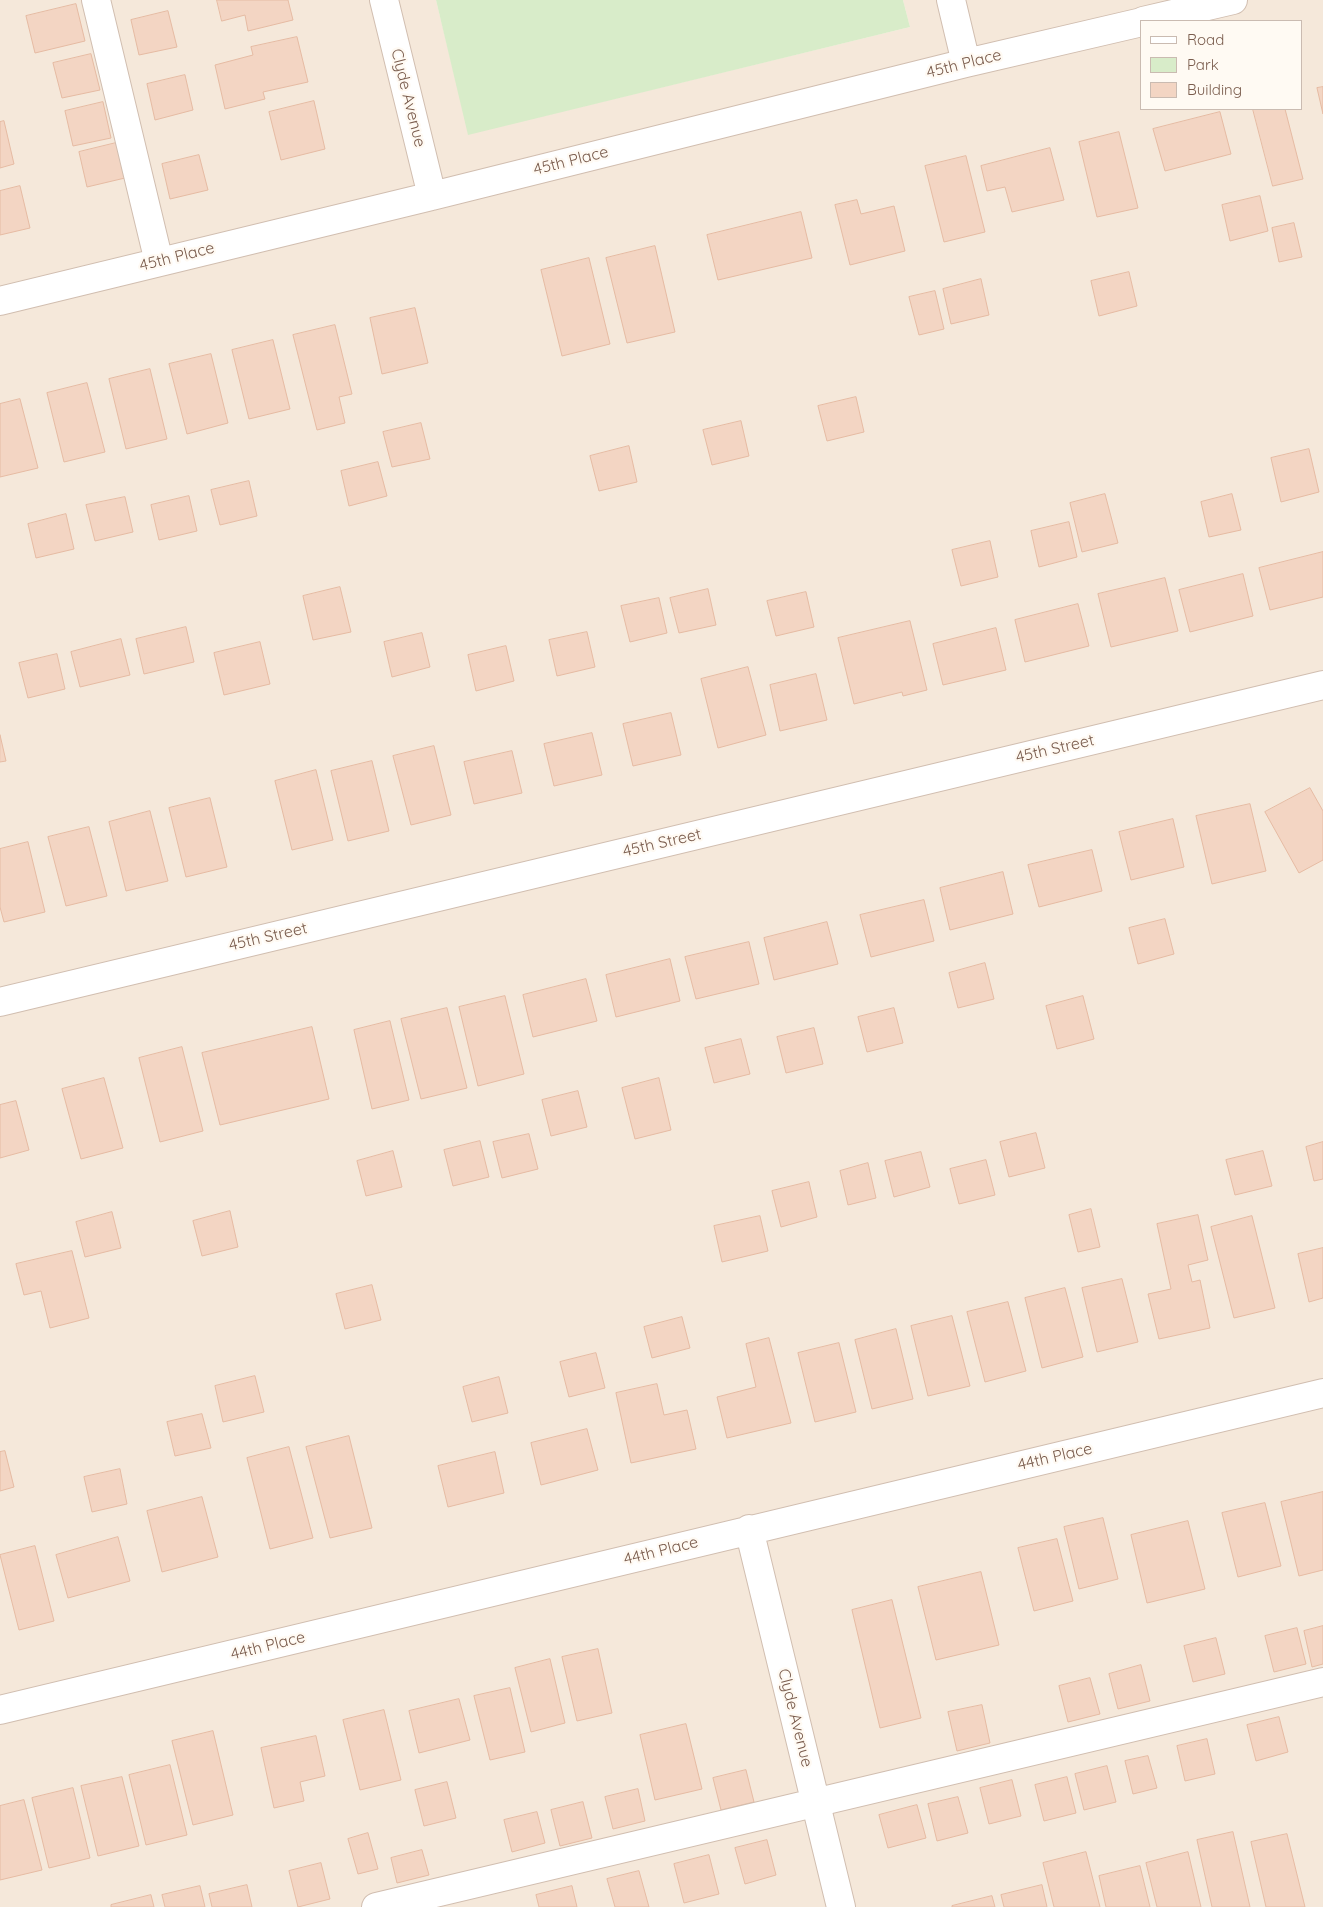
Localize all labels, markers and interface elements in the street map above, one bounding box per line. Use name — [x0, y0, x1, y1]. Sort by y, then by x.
legend — [1140, 20, 1303, 110]
text: Road — [1187, 30, 1224, 49]
street label: 45th Place — [925, 45, 1003, 83]
street label: Clyde Avenue — [387, 47, 429, 149]
text: Park — [1187, 55, 1219, 74]
text: Building — [1187, 80, 1242, 99]
street label: 45th Place — [532, 142, 610, 180]
street label: 45th Place — [138, 238, 216, 276]
street label: 45th Street — [1014, 731, 1096, 767]
street label: 45th Street — [621, 825, 703, 861]
street label: 45th Street — [227, 919, 309, 955]
street label: 44th Place — [1016, 1439, 1094, 1475]
street label: 44th Place — [622, 1532, 700, 1570]
street label: 44th Place — [229, 1627, 307, 1665]
street label: Clyde Avenue — [774, 1667, 816, 1769]

